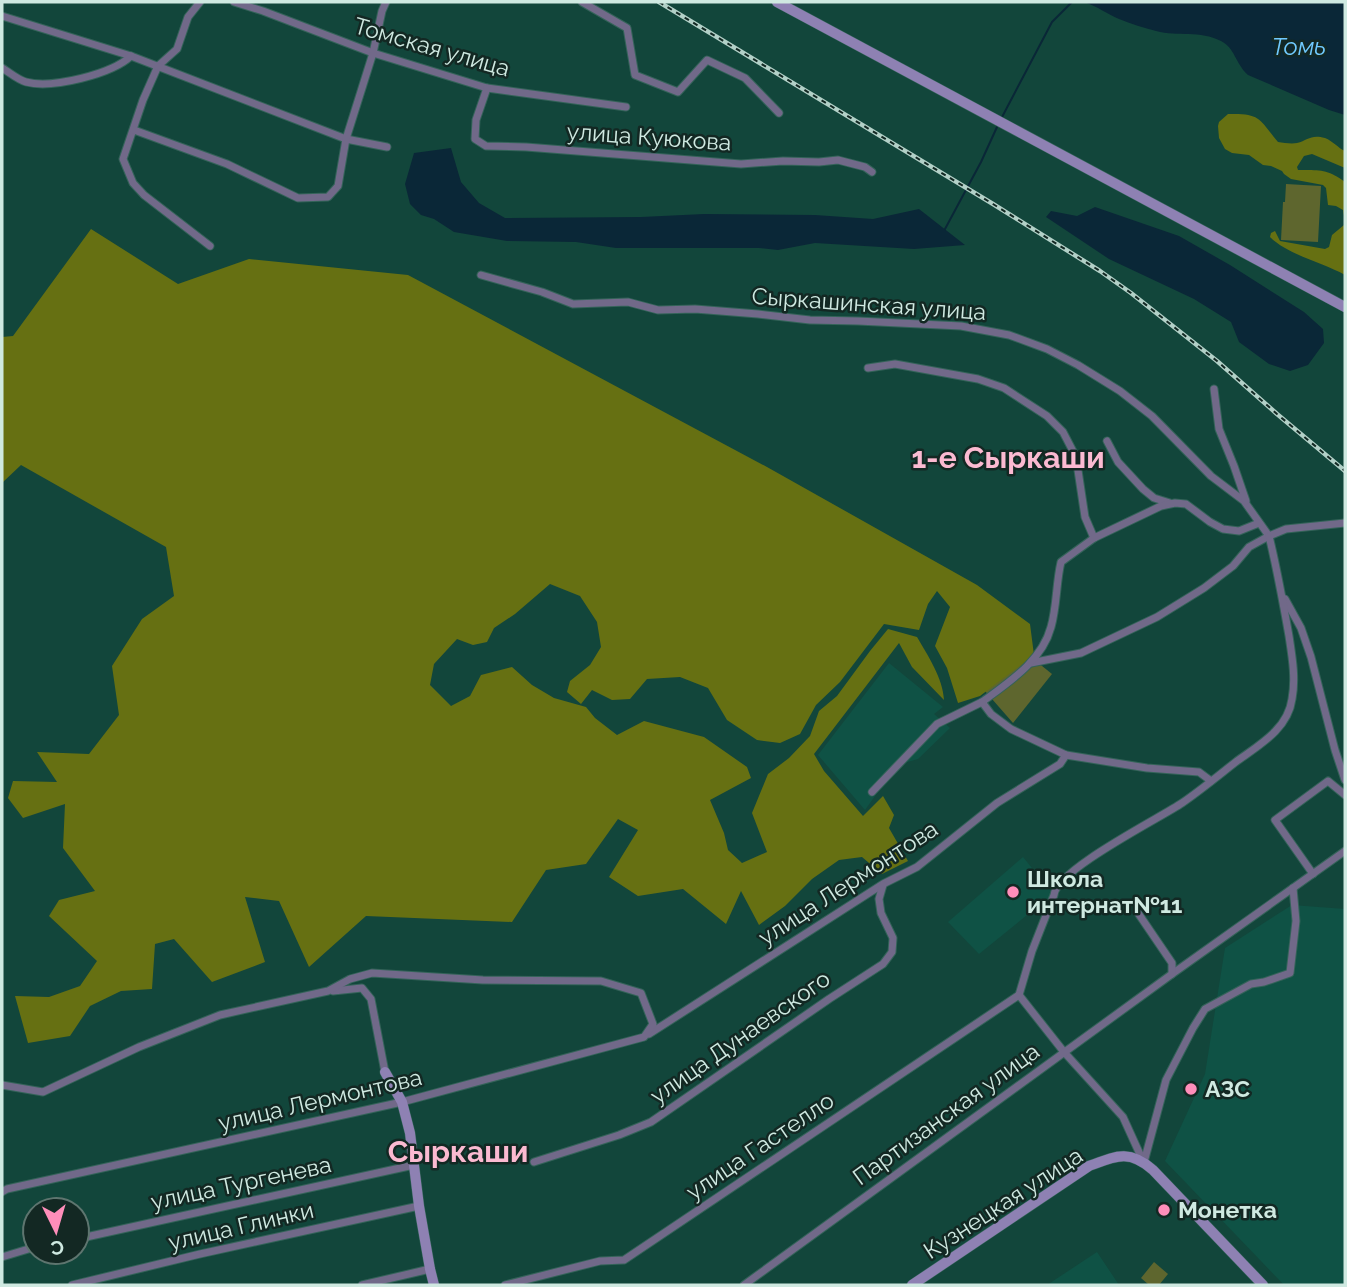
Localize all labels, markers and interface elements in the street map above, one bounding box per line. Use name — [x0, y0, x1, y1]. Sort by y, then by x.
street label: Томская улица — [351, 11, 513, 82]
water label: Томь — [1272, 32, 1326, 61]
street label: улица Куюкова — [566, 117, 732, 156]
street label: Сыркашинская улица — [751, 282, 987, 325]
district label: 1-е Сыркаши — [911, 440, 1105, 475]
street label: улица Лермонтова — [753, 815, 942, 951]
place label: Школа интернат№11 — [1027, 865, 1182, 918]
marker: Школа интернат№11 — [1005, 884, 1021, 900]
street label: улица Дунаевского — [645, 964, 835, 1109]
street label: Партизанская улица — [847, 1037, 1044, 1190]
street label: улица Лермонтова — [215, 1063, 424, 1136]
place label: АЗС — [1205, 1075, 1250, 1102]
marker: АЗС — [1183, 1081, 1199, 1097]
street label: улица Гастелло — [681, 1086, 839, 1205]
district label: Сыркаши — [388, 1134, 528, 1169]
street label: Кузнецкая улица — [918, 1141, 1087, 1264]
street label: улица Тургенева — [148, 1150, 334, 1215]
north arrow — [21, 1196, 91, 1266]
street label: улица Глинки — [165, 1196, 316, 1255]
place label: Монетка — [1178, 1196, 1277, 1223]
marker: Монетка — [1156, 1202, 1172, 1218]
text: С — [50, 1236, 65, 1259]

